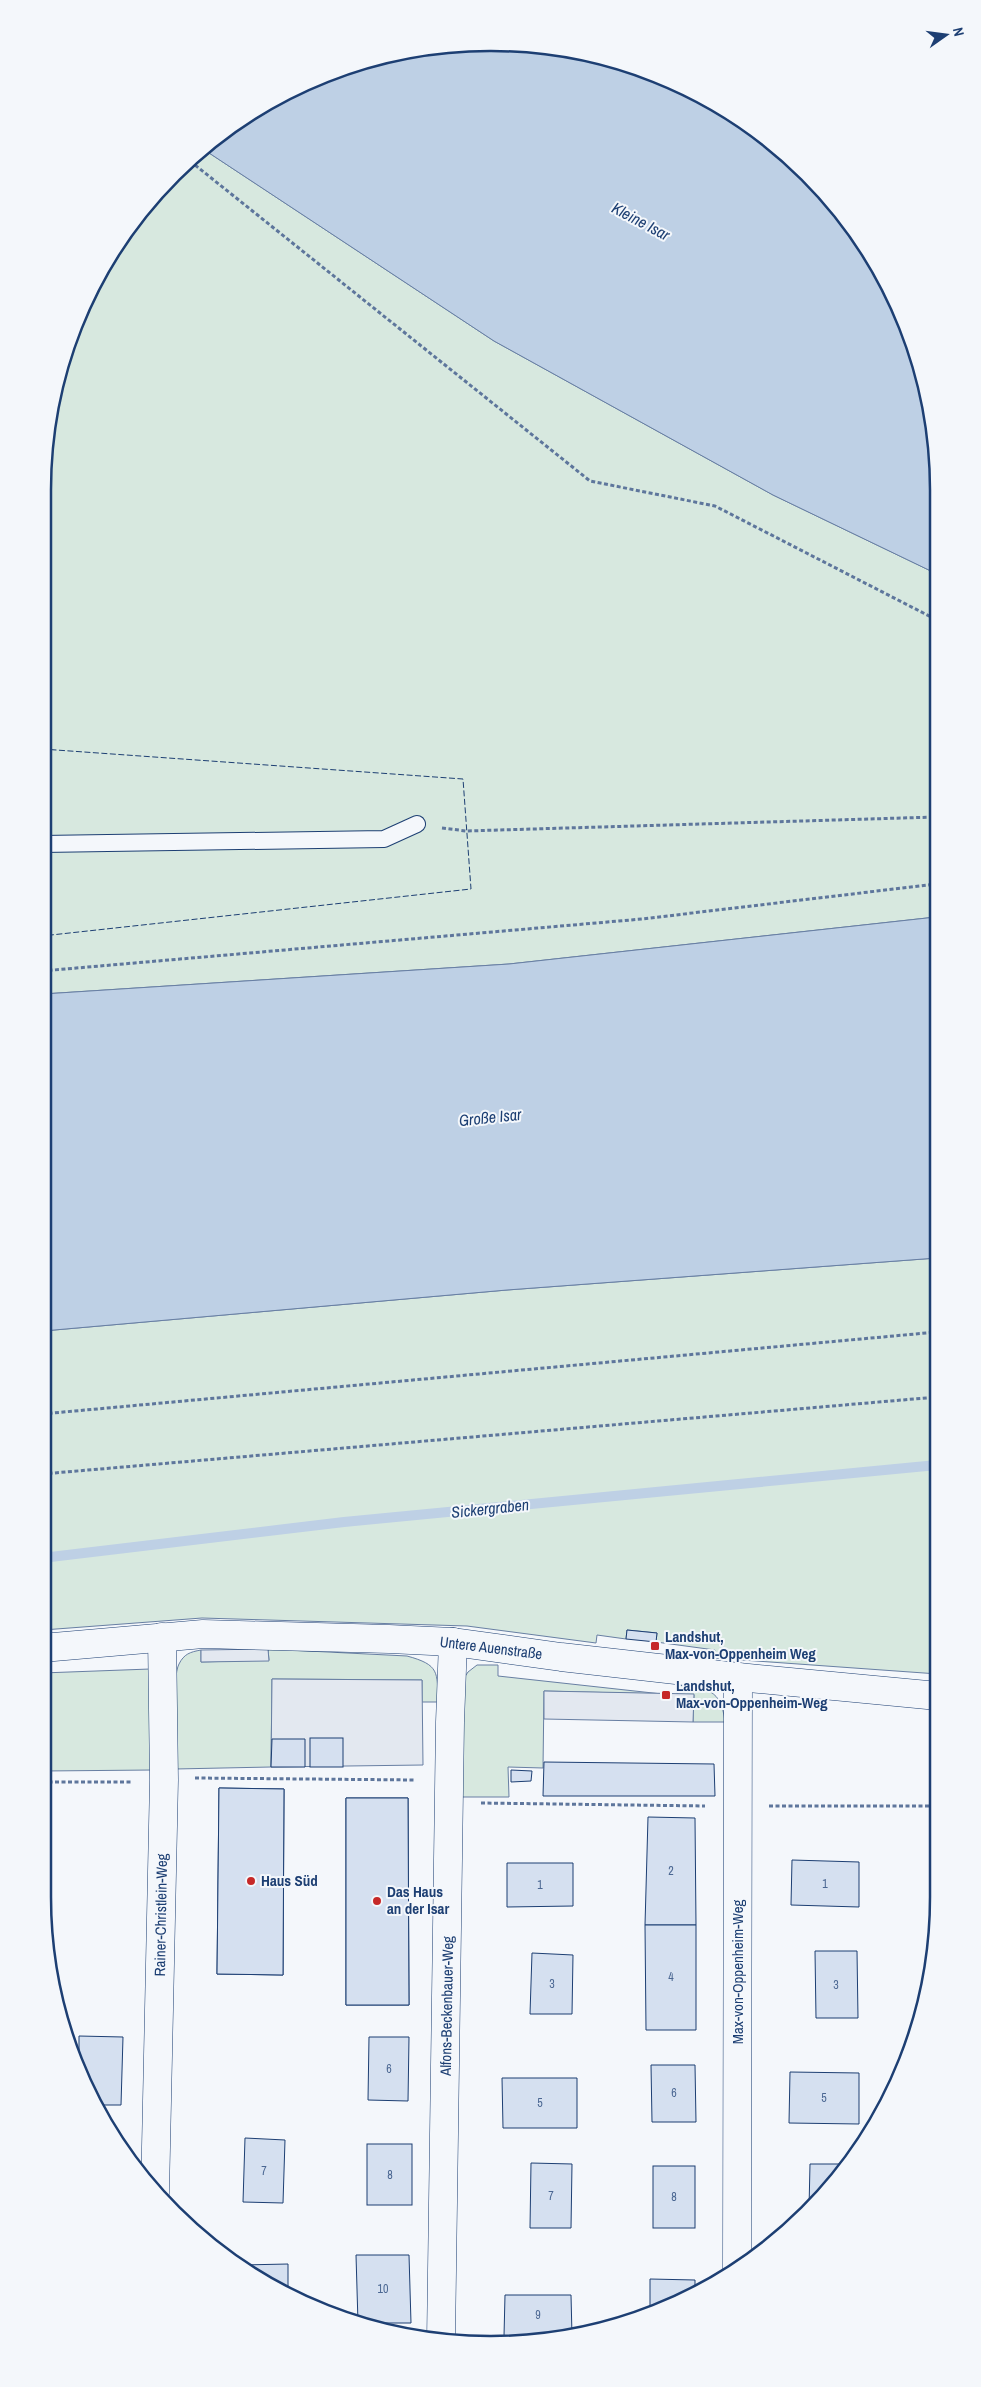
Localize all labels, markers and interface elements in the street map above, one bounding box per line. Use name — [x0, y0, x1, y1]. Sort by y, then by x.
north arrow — [921, 10, 971, 60]
text: N — [949, 26, 968, 38]
water label: Kleine Isar — [608, 197, 674, 246]
water label: Große Isar — [458, 1103, 523, 1131]
water label: Sickergraben — [450, 1493, 530, 1523]
place label: Landshut, Max-von-Oppenheim Weg — [665, 1626, 816, 1664]
street label: Untere Auenstraße — [439, 1631, 544, 1664]
marker: Landshut, Max-von-Oppenheim Weg — [649, 1640, 661, 1652]
place label: Landshut, Max-von-Oppenheim-Weg — [676, 1675, 828, 1713]
marker: Landshut, Max-von-Oppenheim-Weg — [660, 1689, 672, 1701]
street label: Rainer-Christlein-Weg — [149, 1853, 172, 1977]
house number: 2 — [668, 1863, 674, 1879]
place label: Haus Süd — [261, 1870, 318, 1891]
marker: Haus Süd — [245, 1875, 257, 1887]
house number: 1 — [822, 1876, 828, 1892]
house number: 1 — [537, 1877, 543, 1893]
place label: Das Haus an der Isar — [387, 1881, 449, 1919]
marker: Das Haus an der Isar — [371, 1895, 383, 1907]
street label: Max-von-Oppenheim-Weg — [727, 1899, 748, 2044]
street label: Alfons-Beckenbauer-Weg — [435, 1936, 458, 2077]
house number: 4 — [668, 1969, 674, 1985]
house number: 3 — [549, 1976, 555, 1992]
house number: 3 — [833, 1977, 839, 1993]
house number: 6 — [386, 2061, 392, 2077]
house number: 6 — [671, 2085, 677, 2101]
house number: 5 — [821, 2090, 827, 2106]
house number: 5 — [537, 2095, 543, 2111]
house number: 7 — [261, 2163, 267, 2179]
house number: 8 — [387, 2167, 393, 2183]
house number: 7 — [548, 2188, 554, 2204]
house number: 8 — [671, 2189, 677, 2205]
house number: 10 — [378, 2281, 388, 2297]
house number: 9 — [535, 2307, 541, 2323]

